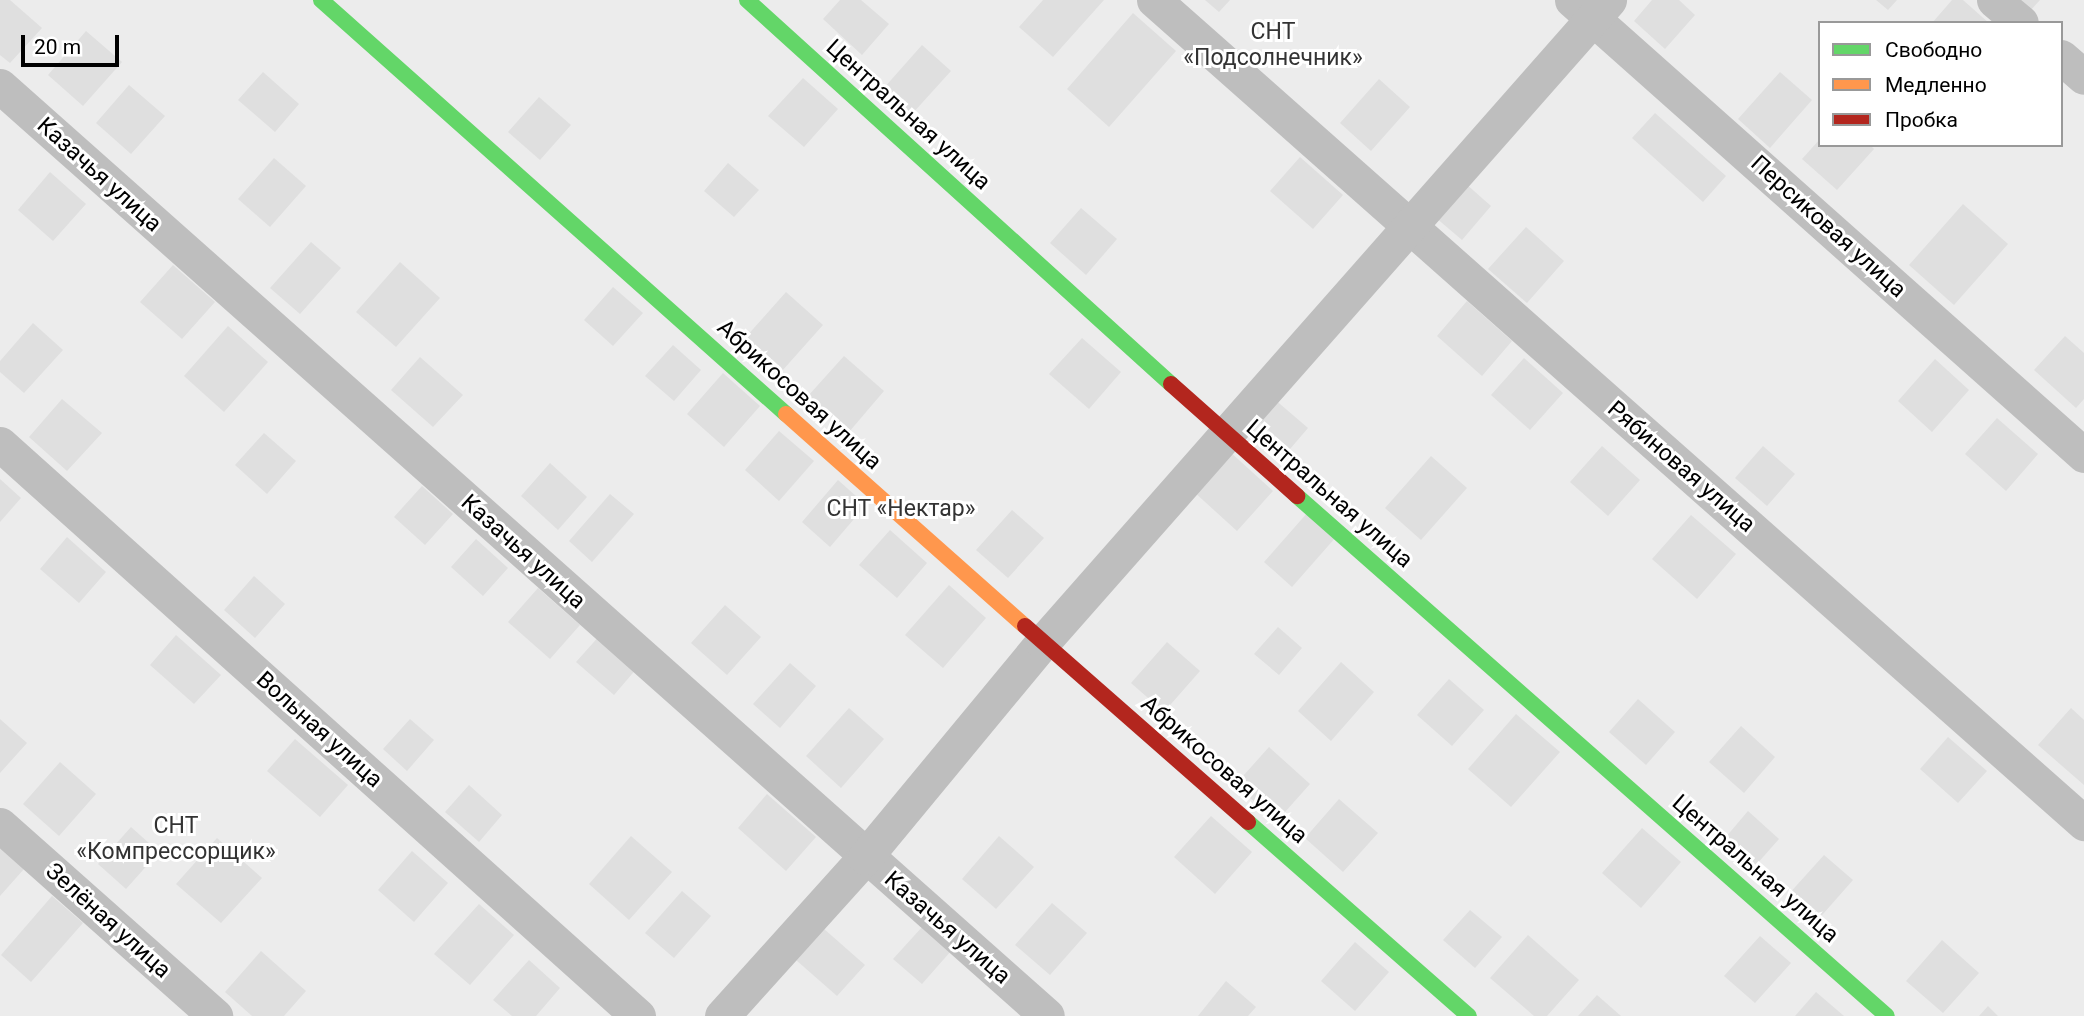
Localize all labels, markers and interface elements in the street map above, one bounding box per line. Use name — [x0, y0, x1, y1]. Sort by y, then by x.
park label: СНТ «Подсолнечник» — [1183, 18, 1363, 72]
scale bar — [24, 21, 122, 65]
legend — [1818, 21, 2063, 147]
street label: Центральная улица — [820, 34, 996, 196]
text: 20 m — [34, 35, 81, 59]
text: Свободно — [1885, 38, 1982, 62]
text: Медленно — [1885, 73, 1987, 97]
text: Пробка — [1885, 108, 1958, 132]
street label: Казачья улица — [31, 112, 167, 238]
street label: Персиковая улица — [1745, 150, 1911, 304]
street label: Абрикосовая улица — [711, 314, 887, 476]
street label: Рябиновая улица — [1602, 395, 1760, 539]
street label: Центральная улица — [1240, 414, 1418, 574]
street label: Казачья улица — [455, 489, 591, 615]
park label: СНТ «Нектар» — [826, 495, 976, 523]
street label: Вольная улица — [250, 666, 388, 794]
street label: Абрикосовая улица — [1135, 690, 1313, 850]
street label: Центральная улица — [1666, 789, 1844, 949]
park label: СНТ «Компрессорщик» — [76, 812, 276, 866]
street label: Зелёная улица — [40, 858, 176, 984]
street label: Казачья улица — [878, 866, 1016, 990]

